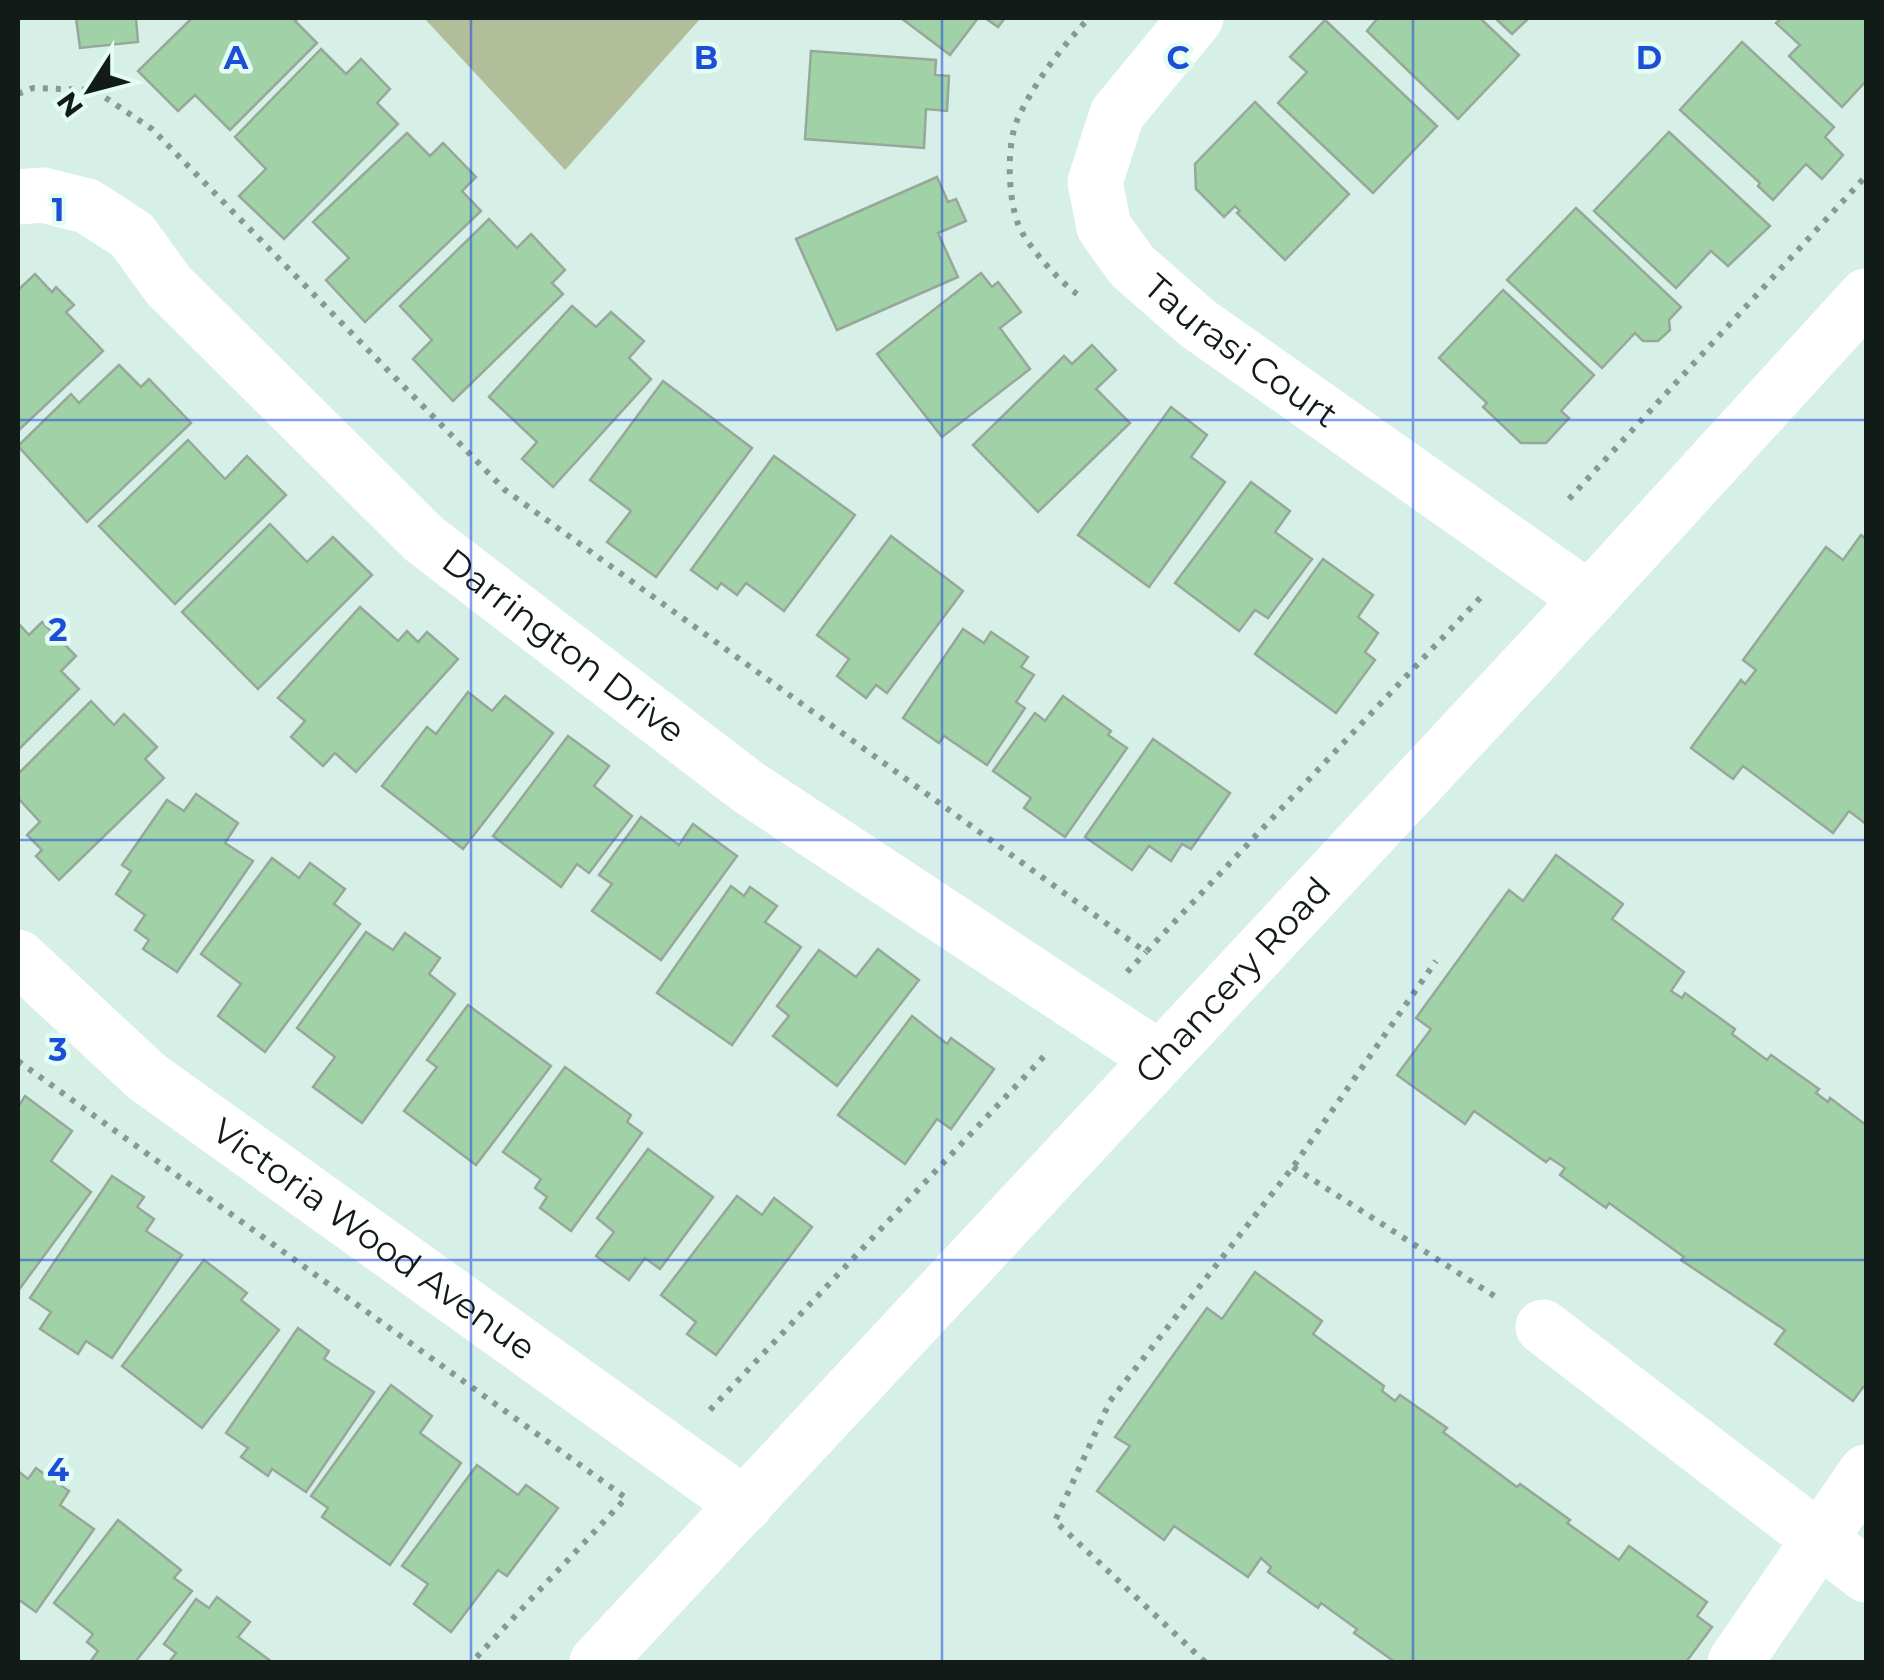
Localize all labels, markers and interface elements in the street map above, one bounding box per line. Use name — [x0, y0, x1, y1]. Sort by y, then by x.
text: A — [223, 38, 249, 77]
text: B — [694, 38, 718, 77]
text: C — [1166, 38, 1190, 77]
text: D — [1636, 38, 1662, 77]
north arrow — [40, 40, 140, 140]
text: N — [49, 86, 90, 124]
text: 1 — [52, 190, 64, 229]
street label: Taurasi Court — [1135, 265, 1346, 436]
street label: Darrington Drive — [434, 539, 694, 752]
text: 2 — [49, 610, 67, 649]
street label: Chancery Road — [1126, 868, 1339, 1092]
text: 3 — [48, 1030, 67, 1069]
street label: Victoria Wood Avenue — [204, 1109, 544, 1369]
text: 4 — [47, 1450, 69, 1489]

